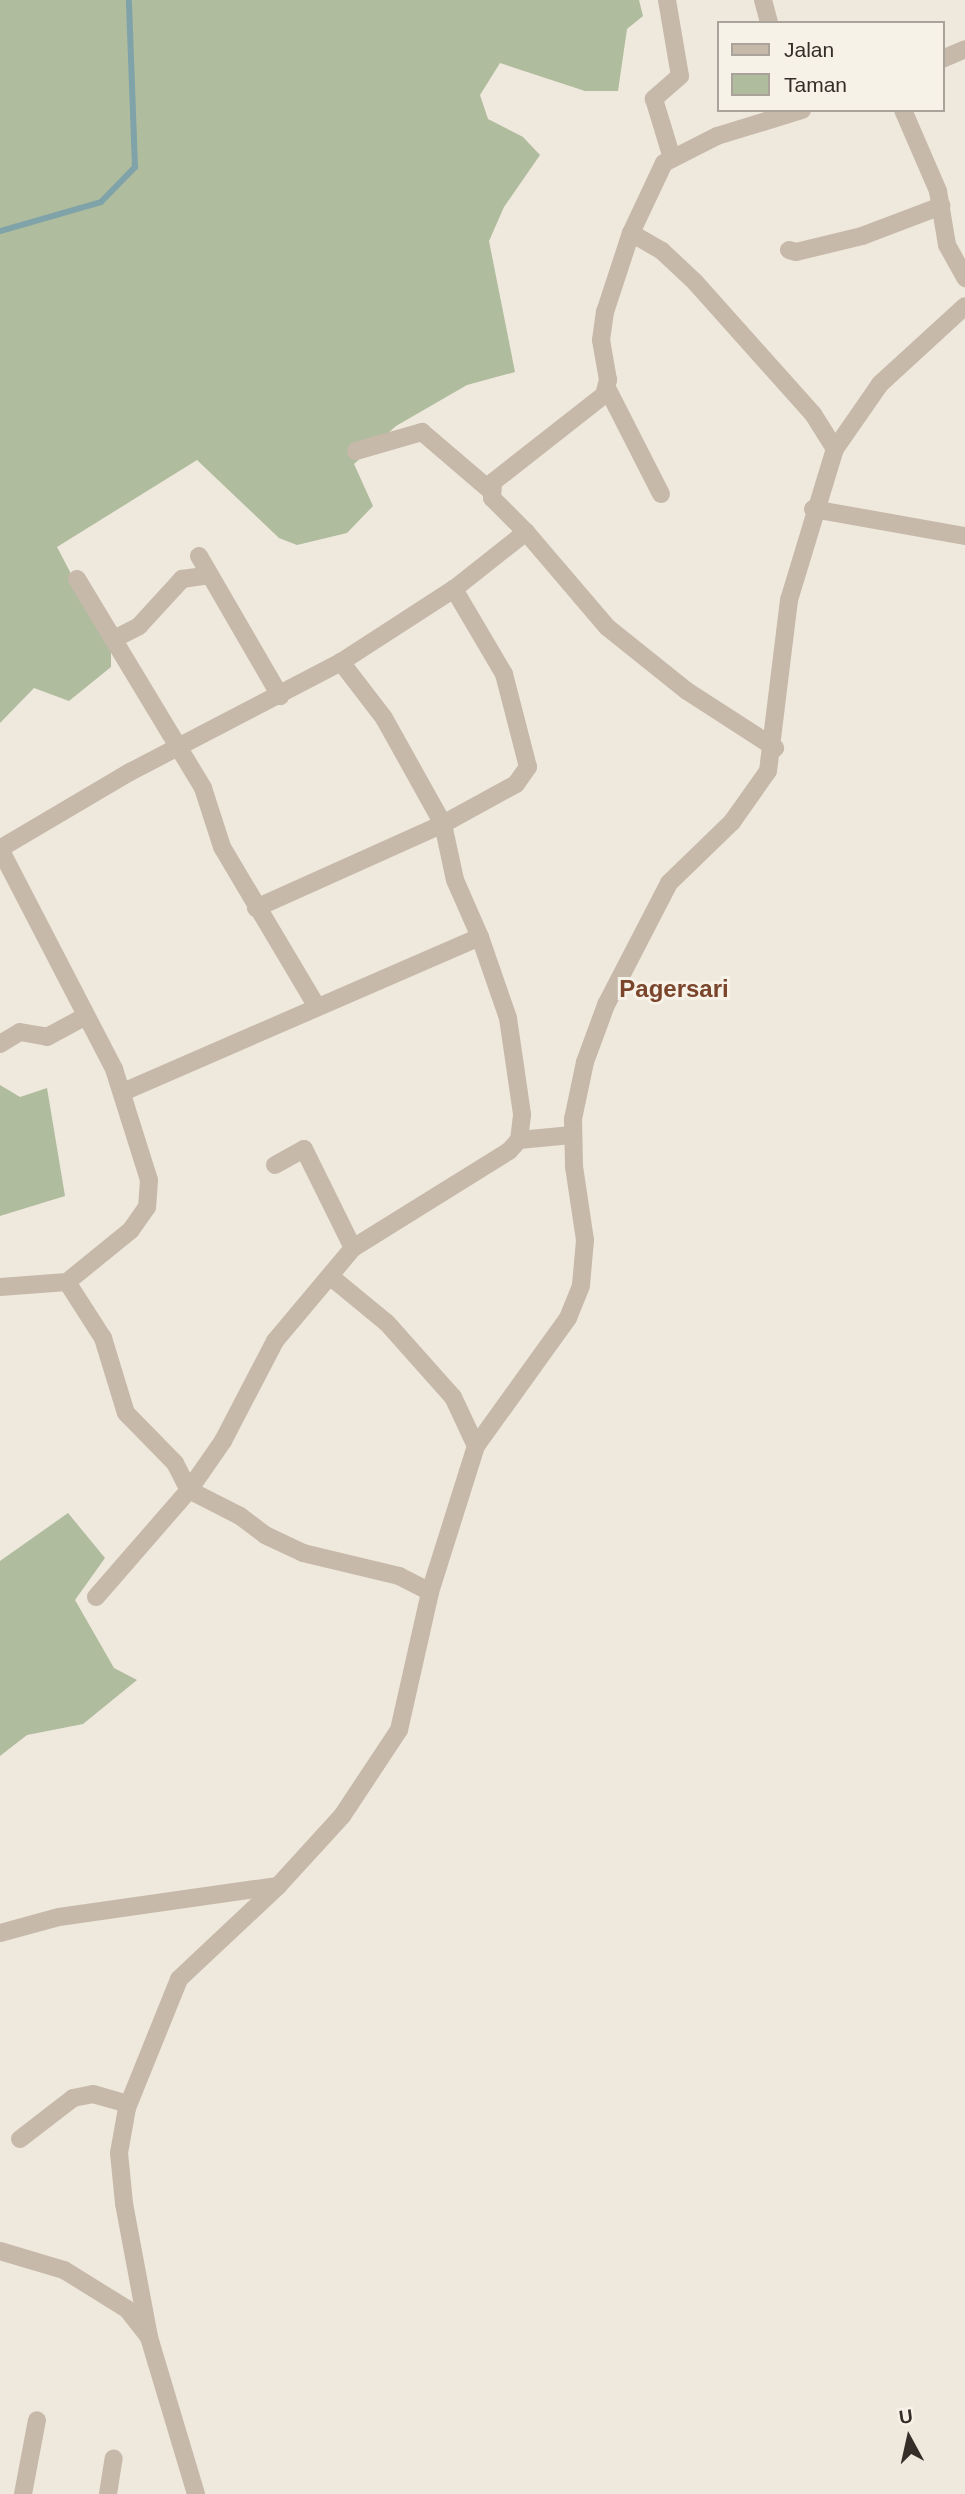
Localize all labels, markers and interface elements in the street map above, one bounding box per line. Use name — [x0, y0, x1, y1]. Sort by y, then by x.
legend — [716, 21, 944, 112]
text: Jalan — [784, 38, 834, 61]
text: Taman — [784, 73, 847, 96]
district label: Pagersari — [619, 975, 729, 1003]
north arrow — [874, 2403, 944, 2473]
text: U — [898, 2405, 914, 2428]

